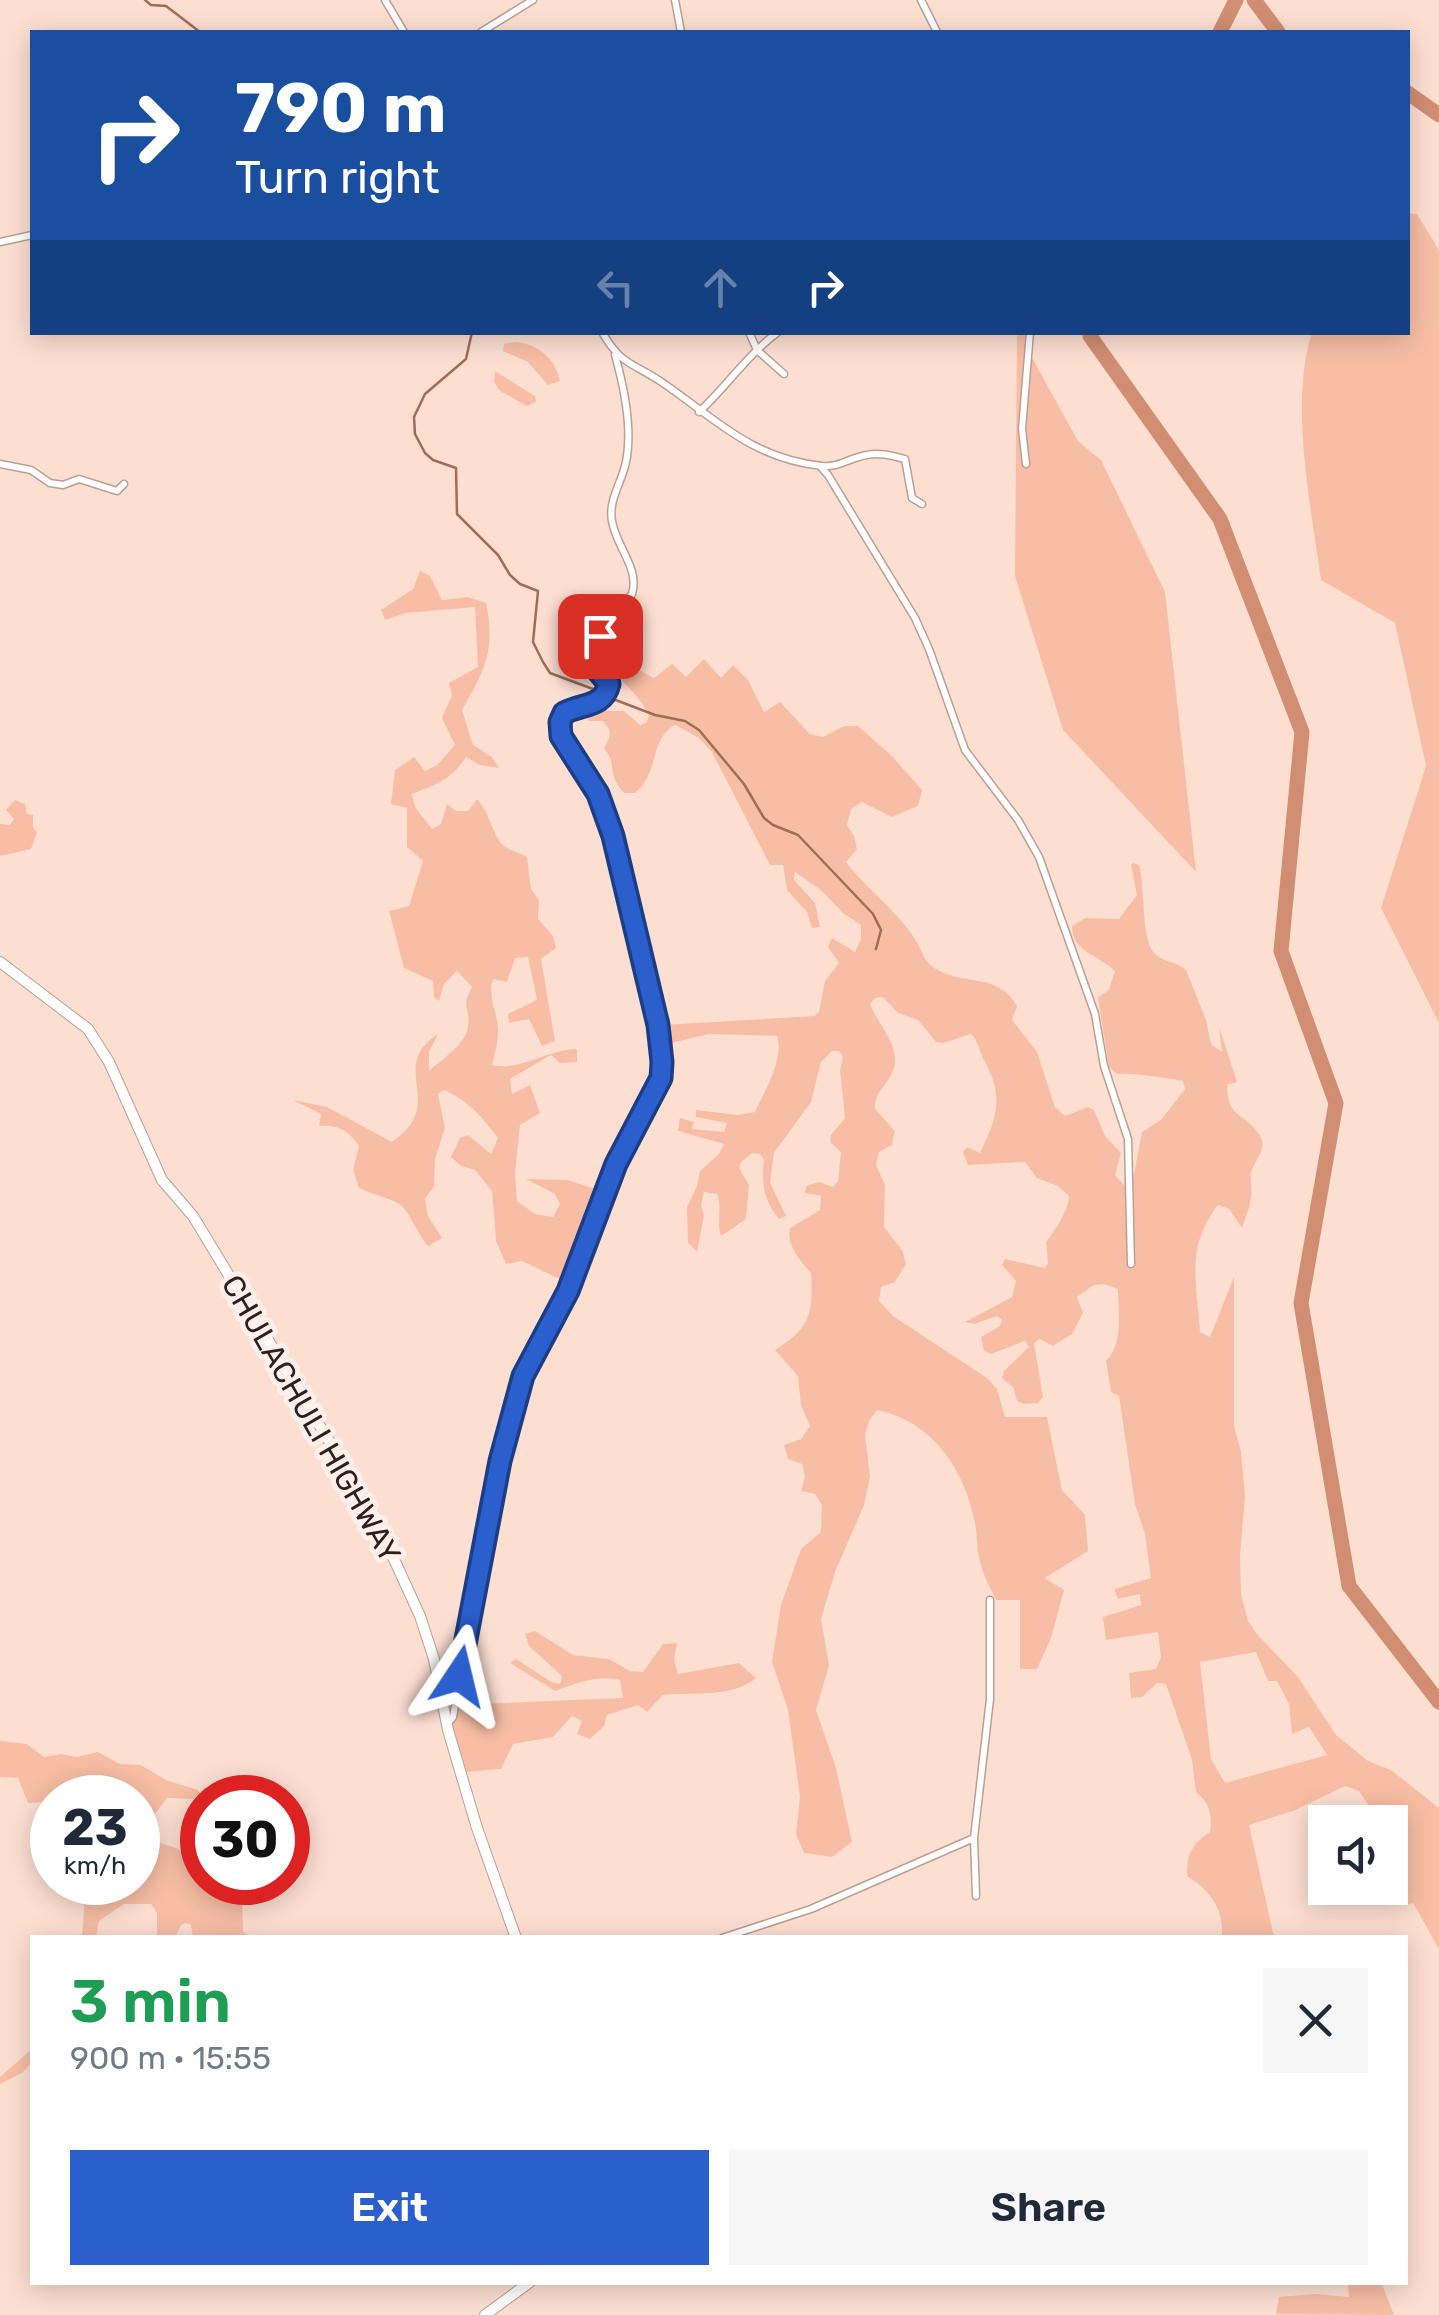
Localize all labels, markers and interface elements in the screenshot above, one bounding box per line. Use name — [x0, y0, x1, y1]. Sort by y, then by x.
text: 790 m — [235, 67, 447, 150]
icon: right — [70, 70, 200, 200]
text: Turn right — [235, 151, 439, 204]
icon: left — [588, 260, 643, 315]
icon: ahead — [693, 260, 748, 315]
icon: right — [798, 260, 853, 315]
pin — [558, 594, 643, 679]
icon: arrive — [573, 609, 628, 664]
street label: CHULACHULI HIGHWAY — [214, 1269, 408, 1569]
position arrow — [407, 1624, 511, 1728]
speed limit sign: 30 — [180, 1775, 310, 1905]
text: 23 — [62, 1798, 128, 1858]
map controls — [1308, 1805, 1408, 1905]
button: sound — [1308, 1805, 1408, 1905]
text: km/h — [64, 1851, 126, 1880]
text: 3 min — [70, 1966, 231, 2037]
button: close — [1263, 1968, 1368, 2073]
text: 900 m · 15:55 — [70, 2039, 271, 2077]
button: Exit — [70, 2150, 709, 2265]
button: Share — [729, 2150, 1368, 2265]

